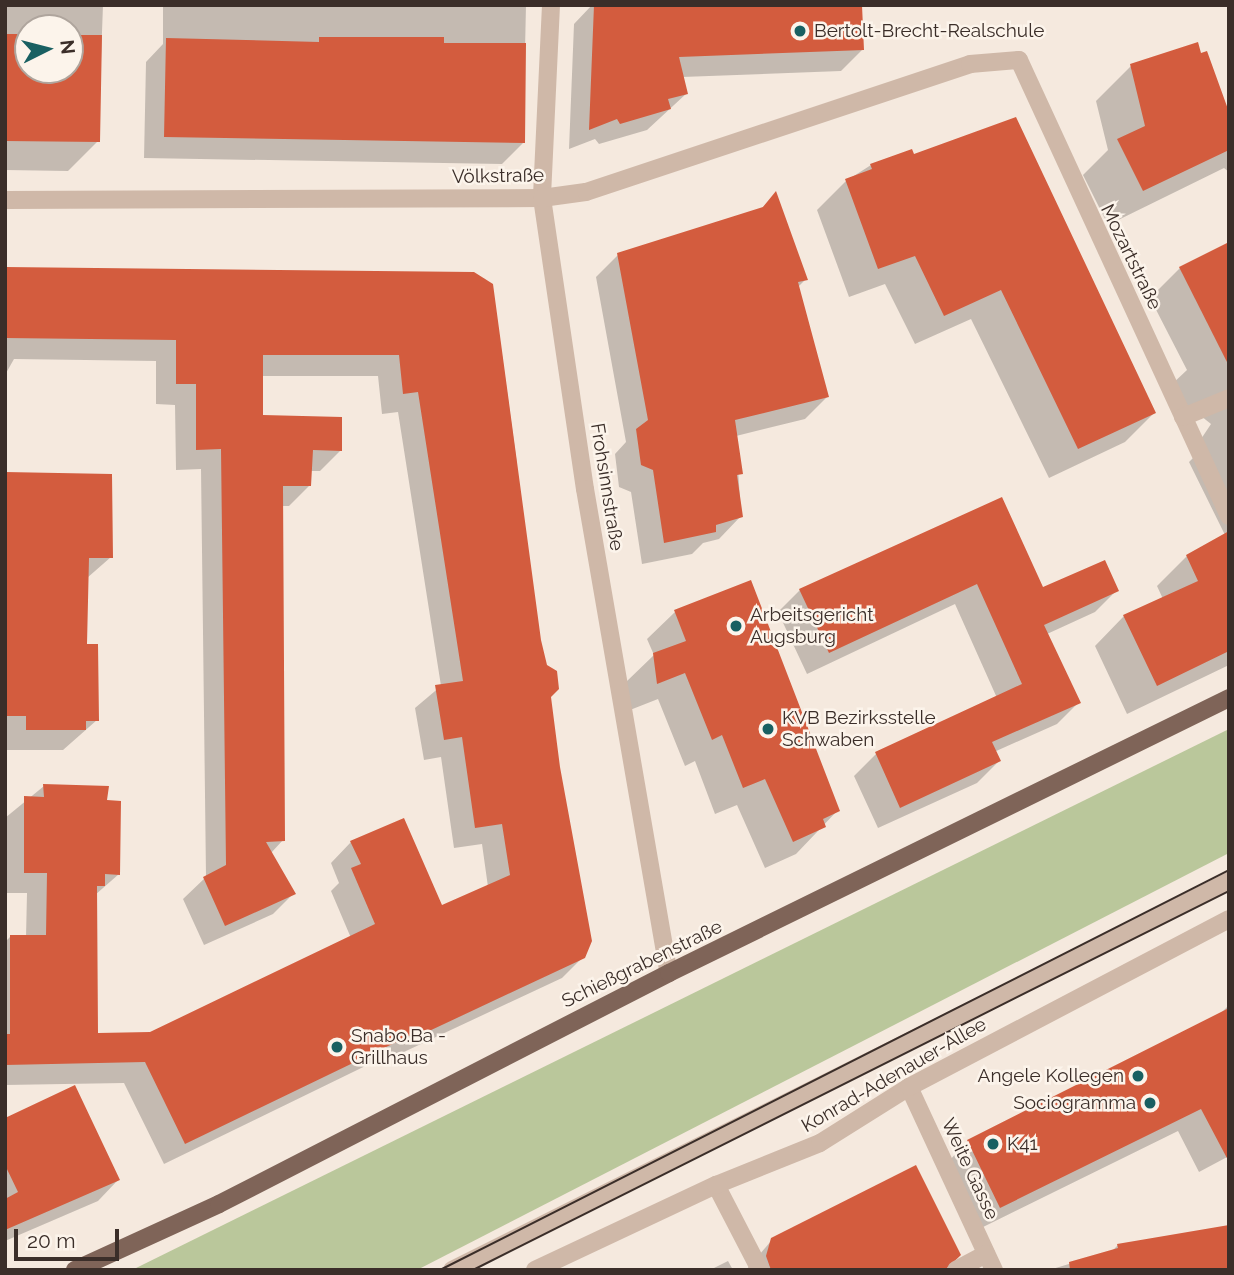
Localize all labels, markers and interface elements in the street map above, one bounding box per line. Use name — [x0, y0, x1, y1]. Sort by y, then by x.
north arrow — [14, 14, 84, 84]
place label: Bertolt-Brecht-Realschule — [814, 20, 1044, 42]
marker: Bertolt-Brecht-Realschule — [792, 23, 808, 39]
text: N — [56, 39, 80, 55]
street label: Völkstraße — [452, 164, 544, 188]
street label: Mozartstraße — [1096, 201, 1166, 313]
street label: Frohsinnstraße — [586, 422, 628, 552]
place label: Arbeitsgericht Augsburg — [750, 604, 874, 648]
marker: Arbeitsgericht Augsburg — [728, 618, 744, 634]
place label: KVB Bezirksstelle Schwaben — [782, 707, 936, 751]
marker: KVB Bezirksstelle Schwaben — [760, 721, 776, 737]
street label: Schießgrabenstraße — [558, 915, 726, 1013]
street label: Konrad-Adenauer-Allee — [798, 1013, 990, 1137]
place label: Snabo.Ba - Grillhaus — [351, 1025, 446, 1069]
marker: Snabo.Ba - Grillhaus — [329, 1039, 345, 1055]
place label: Angele Kollegen — [978, 1065, 1124, 1087]
marker: Angele Kollegen — [1130, 1068, 1146, 1084]
place label: Sociogramma — [1013, 1092, 1136, 1114]
marker: Sociogramma — [1142, 1095, 1158, 1111]
street label: Weite Gasse — [937, 1115, 1003, 1223]
place label: K41 — [1007, 1133, 1038, 1155]
marker: K41 — [985, 1136, 1001, 1152]
scale bar — [18, 1216, 122, 1260]
text: 20 m — [27, 1228, 75, 1253]

